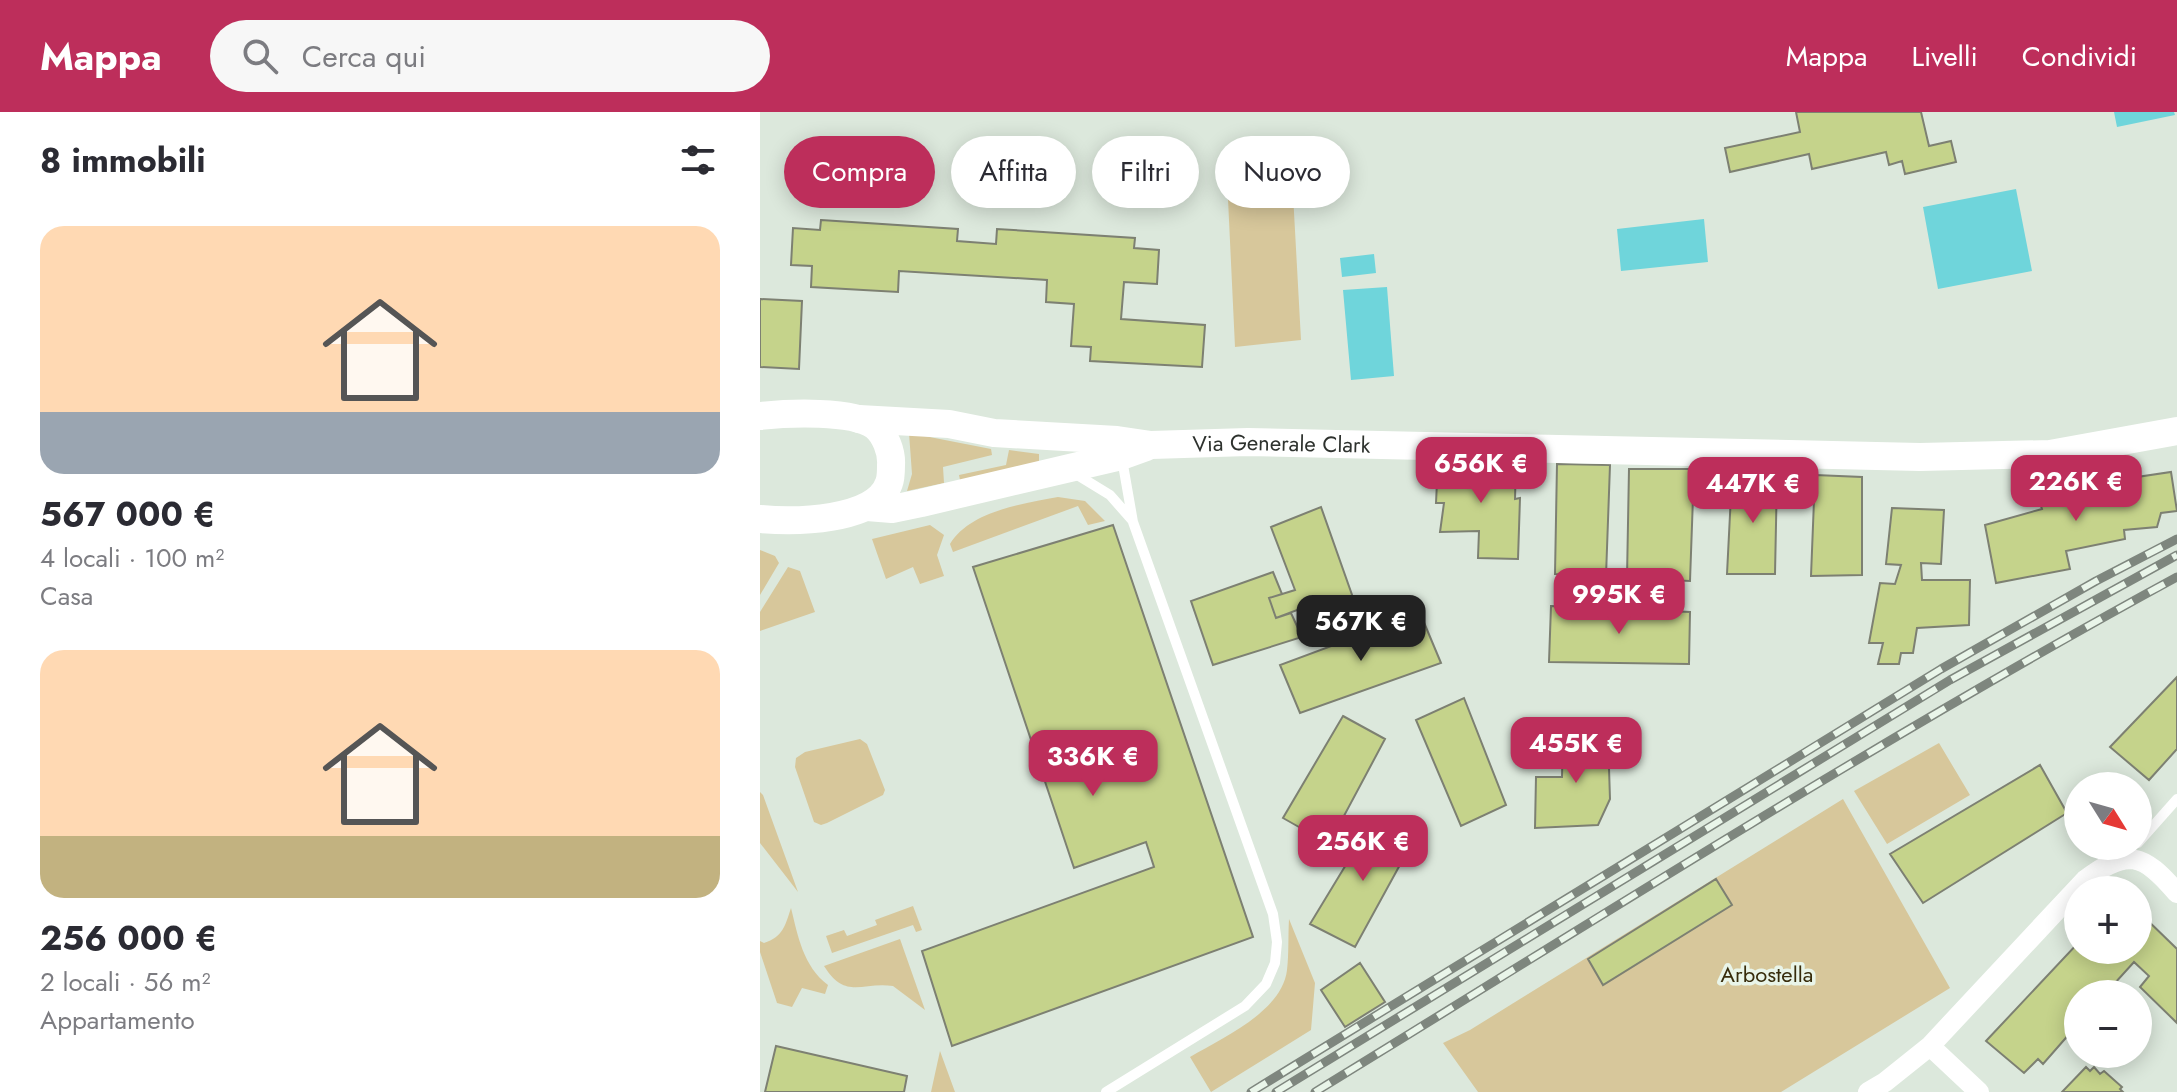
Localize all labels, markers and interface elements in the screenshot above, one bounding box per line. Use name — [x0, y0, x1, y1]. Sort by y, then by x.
search box — [210, 20, 770, 92]
text: Mappa — [40, 29, 162, 84]
icon: search — [238, 34, 282, 78]
text: Cerca qui — [302, 35, 426, 78]
text: Mappa — [1786, 36, 1867, 77]
text: Livelli — [1911, 36, 1978, 77]
text: Condividi — [2022, 36, 2137, 77]
text: 8 immobili — [40, 136, 206, 185]
chip: Compra — [784, 136, 935, 208]
chip: Affitta — [951, 136, 1076, 208]
chip: Filtri — [1092, 136, 1199, 208]
chip: Nuovo — [1215, 136, 1350, 208]
icon: filters — [676, 138, 720, 182]
icon: home — [308, 278, 452, 422]
street label: Via Generale Clark — [1192, 426, 1371, 461]
pin: 656K € — [1416, 437, 1546, 505]
text: 656K € — [1434, 444, 1528, 482]
pin: 226K € — [2011, 455, 2141, 523]
pin: 447K € — [1688, 457, 1818, 525]
text: 226K € — [2029, 462, 2123, 500]
text: 447K € — [1706, 464, 1800, 502]
text: 567 000 € — [40, 490, 215, 539]
text: 4 locali · 100 m² — [40, 539, 224, 577]
pin: 995K € — [1554, 568, 1684, 636]
text: 995K € — [1572, 575, 1666, 613]
text: Casa — [40, 577, 93, 615]
pin: 567K € — [1296, 595, 1426, 663]
text: 567K € — [1315, 602, 1407, 640]
icon: home — [308, 702, 452, 846]
pin: 455K € — [1511, 717, 1641, 785]
text: 455K € — [1529, 724, 1623, 762]
pin: 336K € — [1028, 730, 1158, 798]
text: 336K € — [1047, 737, 1139, 775]
north arrow — [2064, 772, 2152, 860]
map controls — [2064, 772, 2152, 1068]
pin: 256K € — [1298, 815, 1428, 883]
text: 256K € — [1316, 822, 1410, 860]
button: + — [2064, 876, 2152, 964]
text: 256 000 € — [40, 914, 217, 963]
park label: Arbostella — [1721, 958, 1813, 990]
text: 2 locali · 56 m² — [40, 963, 211, 1001]
button: − — [2064, 980, 2152, 1068]
text: Appartamento — [40, 1001, 195, 1039]

